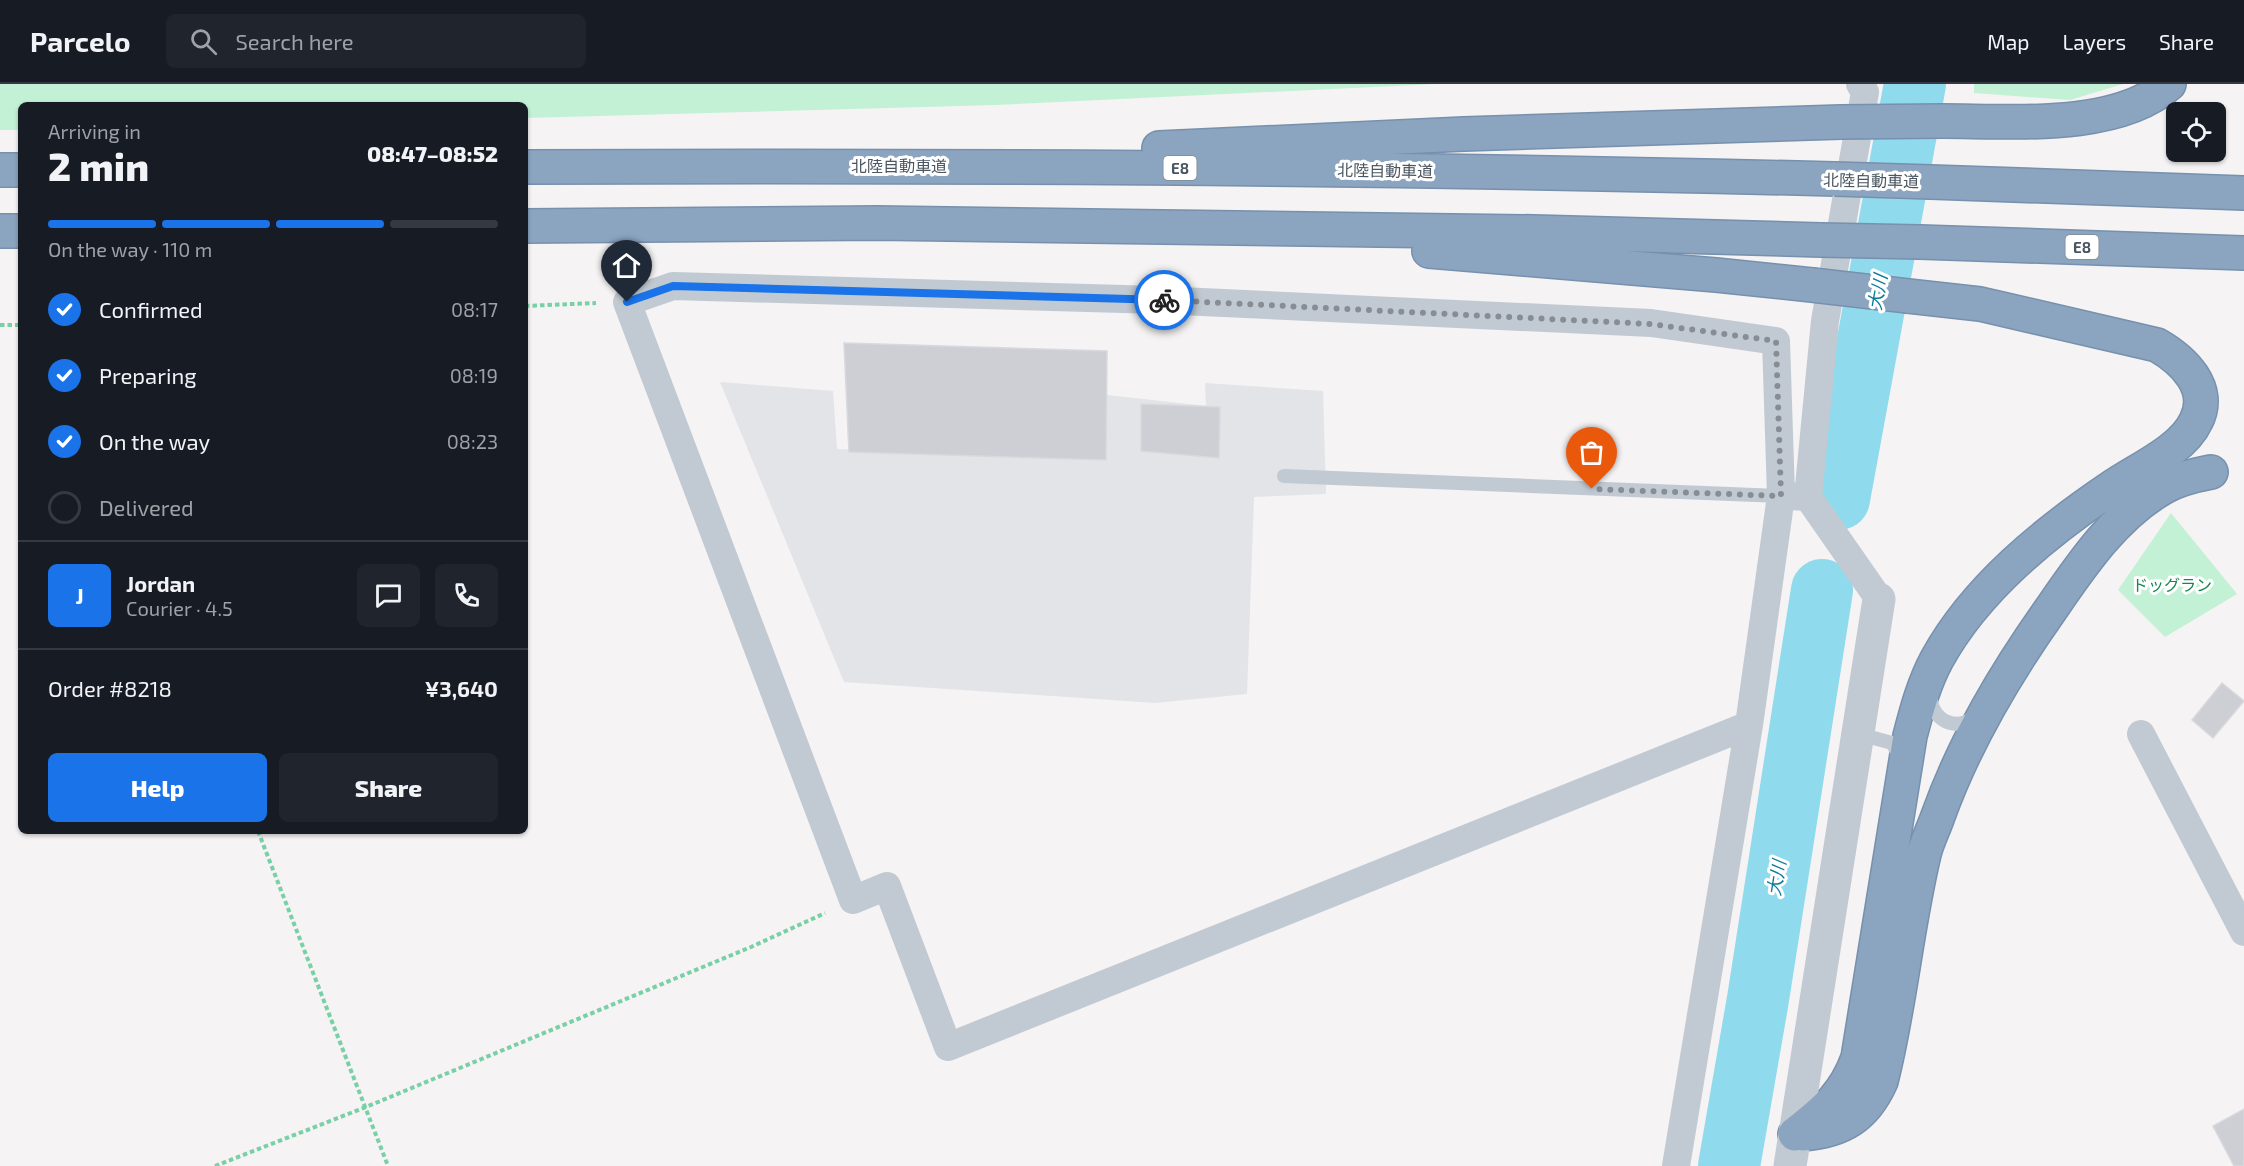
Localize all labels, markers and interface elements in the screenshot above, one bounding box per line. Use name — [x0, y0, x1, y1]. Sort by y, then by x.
search box — [166, 14, 586, 68]
text: Parcelo — [30, 24, 130, 58]
icon: search — [187, 25, 220, 58]
text: Search here — [235, 28, 354, 54]
text: Map — [1987, 29, 2029, 54]
text: Layers — [2062, 29, 2126, 54]
text: Share — [2159, 29, 2214, 54]
map controls — [2166, 102, 2226, 162]
button: locate — [2166, 102, 2226, 162]
text: Arriving in — [48, 119, 141, 143]
text: 08:47–08:52 — [367, 140, 498, 166]
text: 2 min — [48, 142, 149, 189]
street label: 北陸自動車道 — [851, 156, 947, 175]
road number: E8 — [1164, 156, 1196, 180]
street label: 北陸自動車道 — [1337, 160, 1433, 180]
street label: 北陸自動車道 — [1823, 170, 1919, 190]
road number: E8 — [2066, 235, 2098, 259]
text: On the way · 110 m — [48, 237, 212, 261]
pin — [601, 240, 652, 302]
icon: home — [610, 249, 643, 282]
courier — [1134, 270, 1194, 330]
water label: 大川 — [1863, 270, 1891, 312]
icon: bike — [1148, 284, 1181, 317]
icon: check — [48, 293, 81, 326]
text: Confirmed — [99, 296, 203, 322]
text: 08:17 — [451, 297, 498, 321]
icon: check — [48, 359, 81, 392]
text: Preparing — [99, 362, 197, 388]
text: 08:19 — [450, 363, 498, 387]
icon: check — [48, 425, 81, 458]
pin — [1566, 427, 1617, 489]
text: On the way — [99, 428, 210, 454]
text: 08:23 — [447, 429, 498, 453]
icon: bag — [1575, 436, 1608, 469]
text: Delivered — [99, 494, 194, 520]
button: chat — [357, 564, 420, 627]
button: phone — [435, 564, 498, 627]
text: Jordan — [126, 570, 195, 596]
park label: ドッグラン — [2132, 575, 2212, 594]
text: J — [75, 582, 84, 608]
text: Courier · 4.5 — [126, 596, 233, 620]
text: Order #8218 — [48, 675, 172, 701]
text: ¥3,640 — [425, 675, 498, 701]
button: Help — [48, 753, 267, 822]
button: Share — [279, 753, 498, 822]
water label: 大川 — [1762, 857, 1790, 897]

